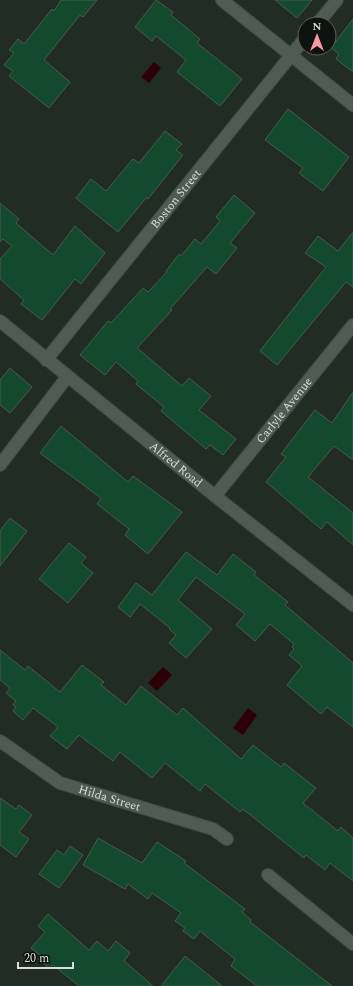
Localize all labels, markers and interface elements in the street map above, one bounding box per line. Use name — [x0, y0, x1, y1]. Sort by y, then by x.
north arrow — [297, 16, 337, 56]
text: N — [313, 18, 322, 35]
street label: Boston Street — [146, 165, 206, 233]
street label: Carlyle Avenue — [252, 373, 317, 448]
street label: Alfred Road — [145, 437, 207, 492]
street label: Hilda Street — [76, 780, 143, 817]
scale bar — [18, 944, 73, 970]
text: 20 m — [24, 949, 49, 968]

